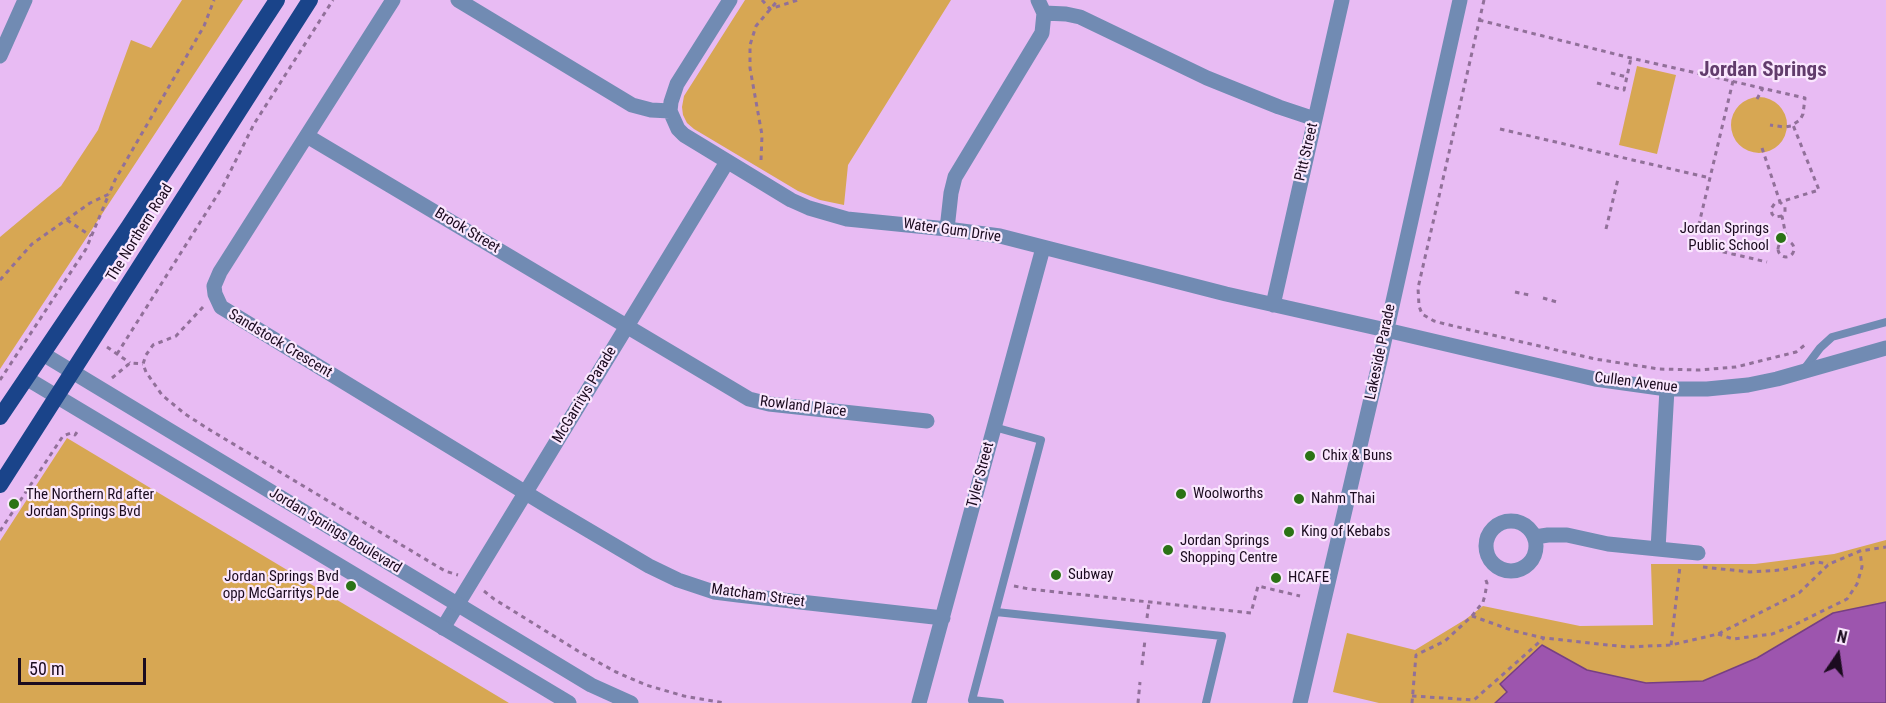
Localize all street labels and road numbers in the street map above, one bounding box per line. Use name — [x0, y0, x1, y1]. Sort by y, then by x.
street label: Pitt Street — [1292, 121, 1322, 183]
street label: The Northern Road — [103, 181, 177, 285]
street label: Brook Street — [431, 204, 503, 258]
street label: Water Gum Drive — [902, 215, 1002, 247]
street label: Lakeside Parade — [1362, 302, 1400, 402]
street label: Sandstock Crescent — [225, 306, 335, 382]
street label: McGarritys Parade — [549, 344, 621, 446]
street label: Cullen Avenue — [1593, 369, 1679, 397]
street label: Rowland Place — [759, 393, 847, 421]
street label: Tyler Street — [964, 440, 998, 510]
street label: Jordan Springs Boulevard — [265, 484, 405, 578]
street label: Matcham Street — [710, 581, 806, 611]

